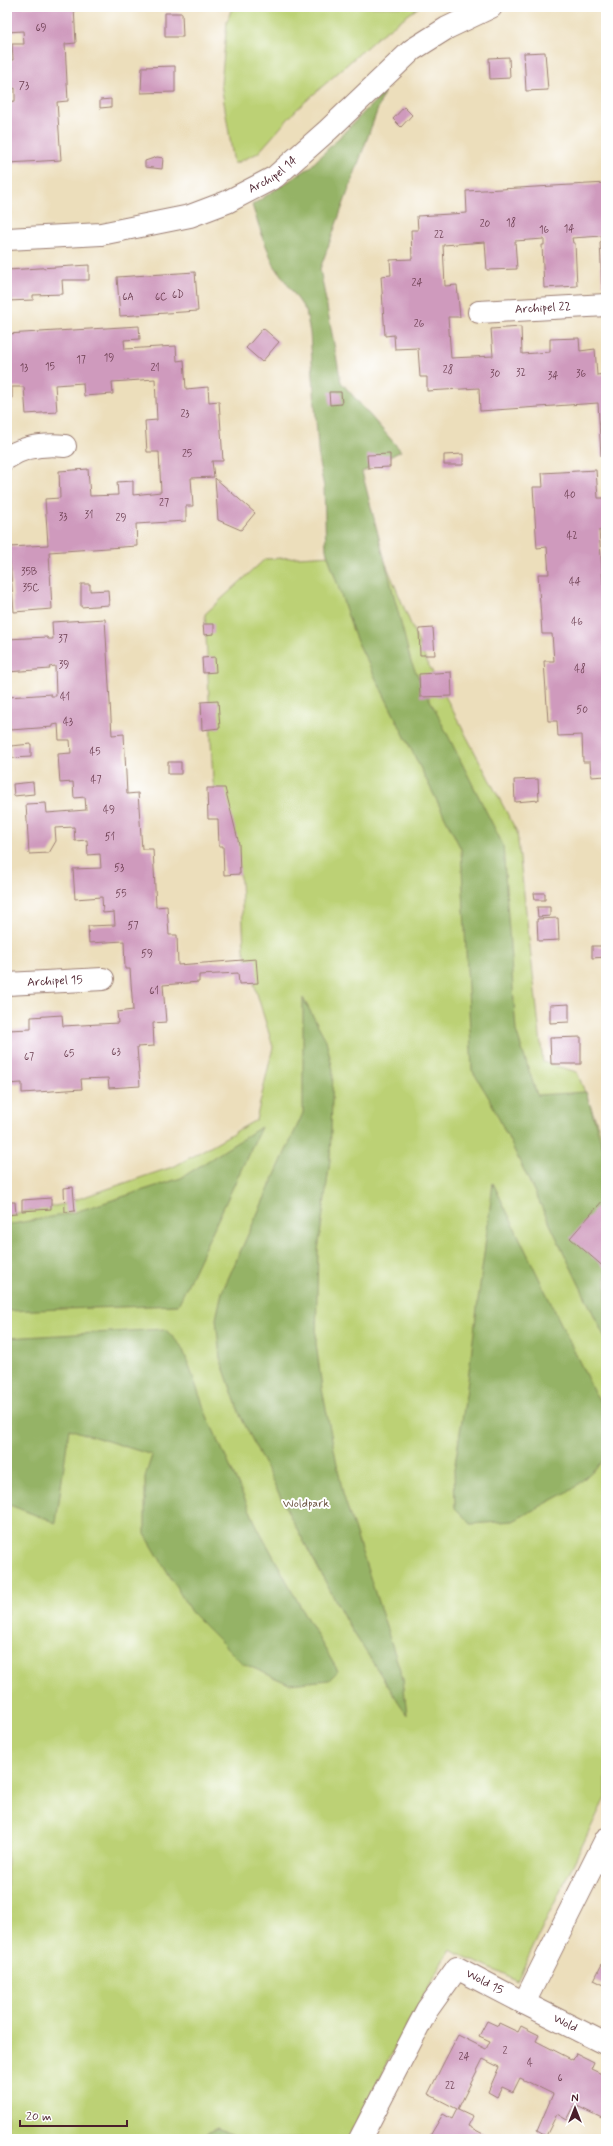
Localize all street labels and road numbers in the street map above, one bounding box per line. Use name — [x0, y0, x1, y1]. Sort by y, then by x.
street label: Archipel 14 — [246, 153, 301, 197]
street label: Archipel 22 — [514, 299, 571, 318]
street label: Archipel 15 — [27, 972, 83, 991]
street label: Wold 15 — [463, 1966, 506, 1999]
street label: Wold — [550, 2011, 580, 2036]

